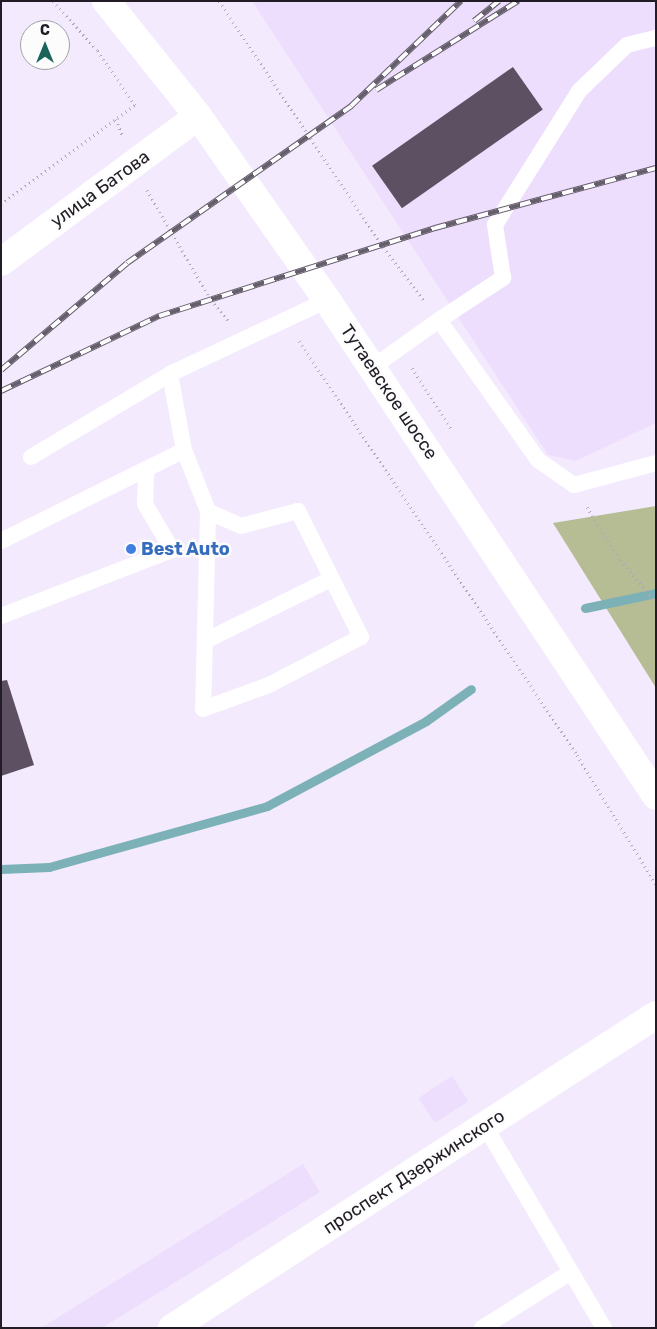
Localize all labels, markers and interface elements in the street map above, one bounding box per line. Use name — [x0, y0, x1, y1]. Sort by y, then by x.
north arrow — [20, 20, 70, 70]
text: С — [40, 22, 50, 39]
street label: улица Батова — [46, 146, 154, 232]
street label: Тутаевское шоссе — [336, 320, 442, 464]
place label: Best Auto — [141, 538, 230, 560]
marker: Best Auto — [125, 543, 137, 555]
street label: проспект Дзержинского — [319, 1105, 509, 1239]

